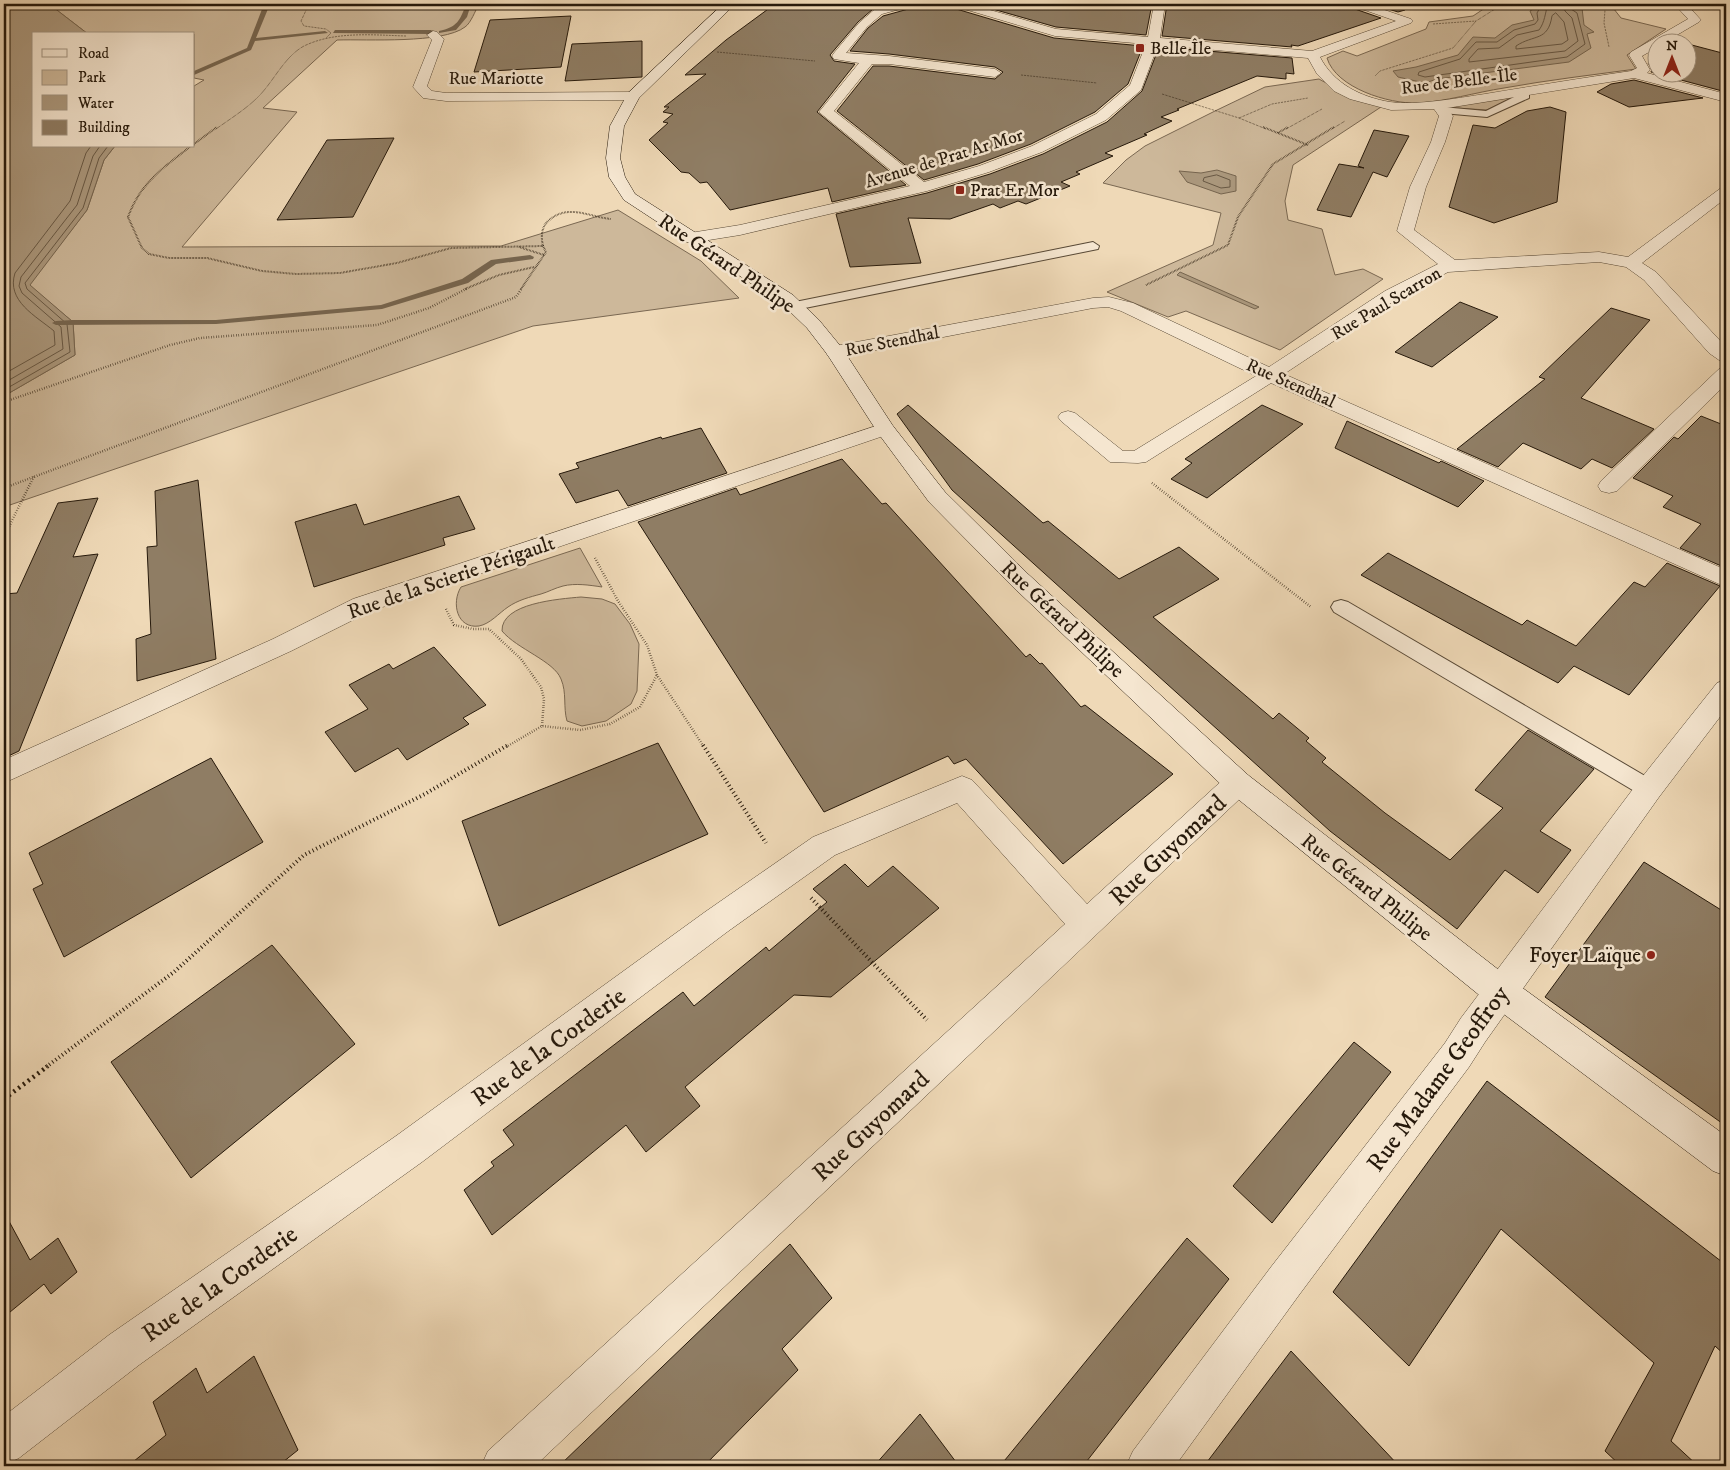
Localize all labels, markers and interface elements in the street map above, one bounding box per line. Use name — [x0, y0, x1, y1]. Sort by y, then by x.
legend — [32, 32, 195, 148]
north arrow — [1648, 32, 1698, 82]
text: N — [1666, 37, 1678, 55]
place label: Belle Île — [1150, 38, 1211, 60]
marker: Belle Île — [1134, 42, 1146, 54]
text: Road — [78, 44, 110, 63]
street label: Rue de Belle-Île — [1400, 64, 1518, 100]
text: Park — [78, 68, 107, 87]
street label: Rue Mariotte — [448, 68, 544, 90]
text: Water — [77, 94, 114, 113]
text: Building — [78, 118, 130, 137]
street label: Avenue de Prat Ar Mor — [863, 124, 1026, 193]
place label: Prat Er Mor — [970, 180, 1060, 202]
marker: Prat Er Mor — [954, 184, 966, 196]
street label: Rue Gérard Philipe — [653, 208, 800, 319]
street label: Rue Paul Scarron — [1328, 262, 1446, 345]
street label: Rue Stendhal — [843, 322, 942, 362]
street label: Rue Stendhal — [1243, 354, 1339, 414]
street label: Rue de la Scierie Périgault — [344, 530, 559, 626]
street label: Rue Gérard Philipe — [995, 556, 1130, 684]
street label: Rue Guyomard — [1103, 788, 1233, 912]
street label: Rue Gérard Philipe — [1295, 828, 1438, 947]
place label: Foyer Laïque — [1529, 943, 1641, 969]
marker: Foyer Laïque — [1645, 949, 1657, 961]
street label: Rue Madame Geoffroy — [1360, 980, 1516, 1178]
street label: Rue de la Corderie — [466, 981, 632, 1114]
street label: Rue Guyomard — [806, 1064, 936, 1188]
street label: Rue de la Corderie — [136, 1219, 304, 1349]

